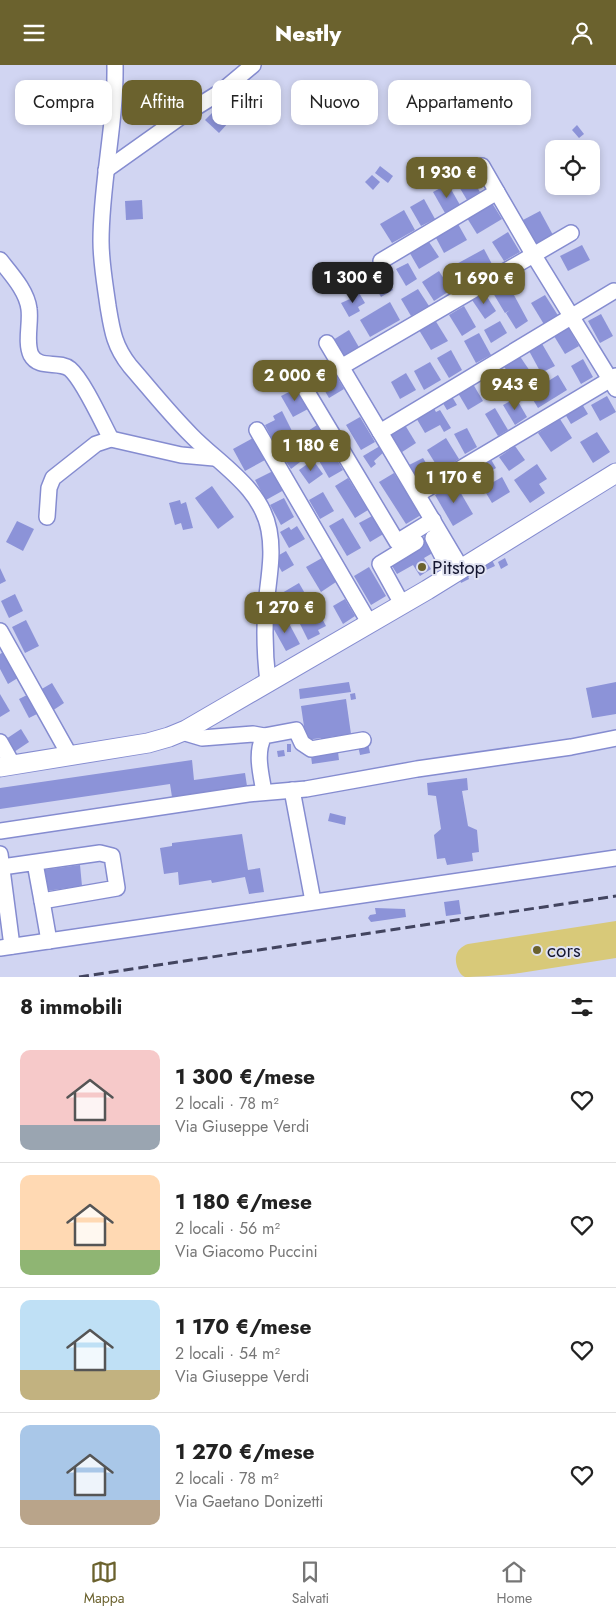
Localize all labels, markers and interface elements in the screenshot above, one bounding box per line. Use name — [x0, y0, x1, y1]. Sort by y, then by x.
text: Nestly — [275, 17, 341, 49]
icon: menu — [20, 19, 48, 47]
icon: person — [568, 19, 596, 47]
chip: Compra — [15, 80, 112, 125]
chip: Affitta — [122, 80, 202, 125]
chip: Filtri — [212, 80, 281, 125]
chip: Nuovo — [291, 80, 378, 125]
chip: Appartamento — [388, 80, 531, 125]
map controls — [545, 140, 600, 195]
button: locate — [545, 140, 600, 195]
pin: 1 930 € — [401, 157, 493, 199]
text: 1 930 € — [417, 161, 477, 184]
pin: 1 300 € — [307, 261, 399, 304]
pin: 1 690 € — [438, 263, 530, 305]
text: 1 300 € — [323, 266, 383, 289]
text: 1 690 € — [454, 267, 514, 290]
pin: 2 000 € — [249, 359, 341, 402]
text: 2 000 € — [264, 364, 326, 387]
pin: 943 € — [480, 369, 550, 411]
text: 943 € — [491, 373, 539, 396]
pin: 1 180 € — [265, 429, 357, 472]
text: 1 180 € — [283, 434, 340, 457]
pin: 1 170 € — [408, 461, 500, 504]
text: 1 170 € — [426, 466, 482, 489]
place label: Pitstop — [432, 554, 486, 581]
marker: Pitstop — [416, 561, 428, 573]
pin: 1 270 € — [239, 591, 331, 634]
text: 1 270 € — [256, 596, 314, 619]
place label: cors — [547, 937, 581, 964]
marker: cors — [531, 944, 543, 956]
text: 8 immobili — [20, 992, 122, 1022]
icon: filters — [568, 993, 596, 1021]
text: 1 300 €/mese — [175, 1062, 315, 1092]
icon: home — [60, 1070, 120, 1130]
icon: heart — [568, 1086, 596, 1114]
text: 2 locali · 78 m² — [175, 1092, 279, 1115]
text: Via Giuseppe Verdi — [175, 1115, 309, 1138]
text: 1 180 €/mese — [175, 1187, 312, 1217]
icon: home — [60, 1195, 120, 1255]
icon: heart — [568, 1211, 596, 1239]
text: 2 locali · 56 m² — [175, 1217, 280, 1240]
text: Via Giacomo Puccini — [175, 1240, 318, 1263]
text: 1 170 €/mese — [175, 1312, 311, 1342]
icon: home — [60, 1320, 120, 1380]
icon: heart — [568, 1336, 596, 1364]
text: 2 locali · 54 m² — [175, 1342, 280, 1365]
text: Via Giuseppe Verdi — [175, 1365, 309, 1388]
text: 1 270 €/mese — [175, 1437, 315, 1467]
icon: home — [60, 1445, 120, 1505]
icon: heart — [568, 1461, 596, 1489]
text: 2 locali · 78 m² — [175, 1467, 279, 1490]
text: Via Gaetano Donizetti — [175, 1490, 323, 1513]
tab: Mappa — [84, 1558, 124, 1608]
tab: Salvati — [292, 1558, 329, 1608]
tab: Home — [497, 1558, 532, 1608]

